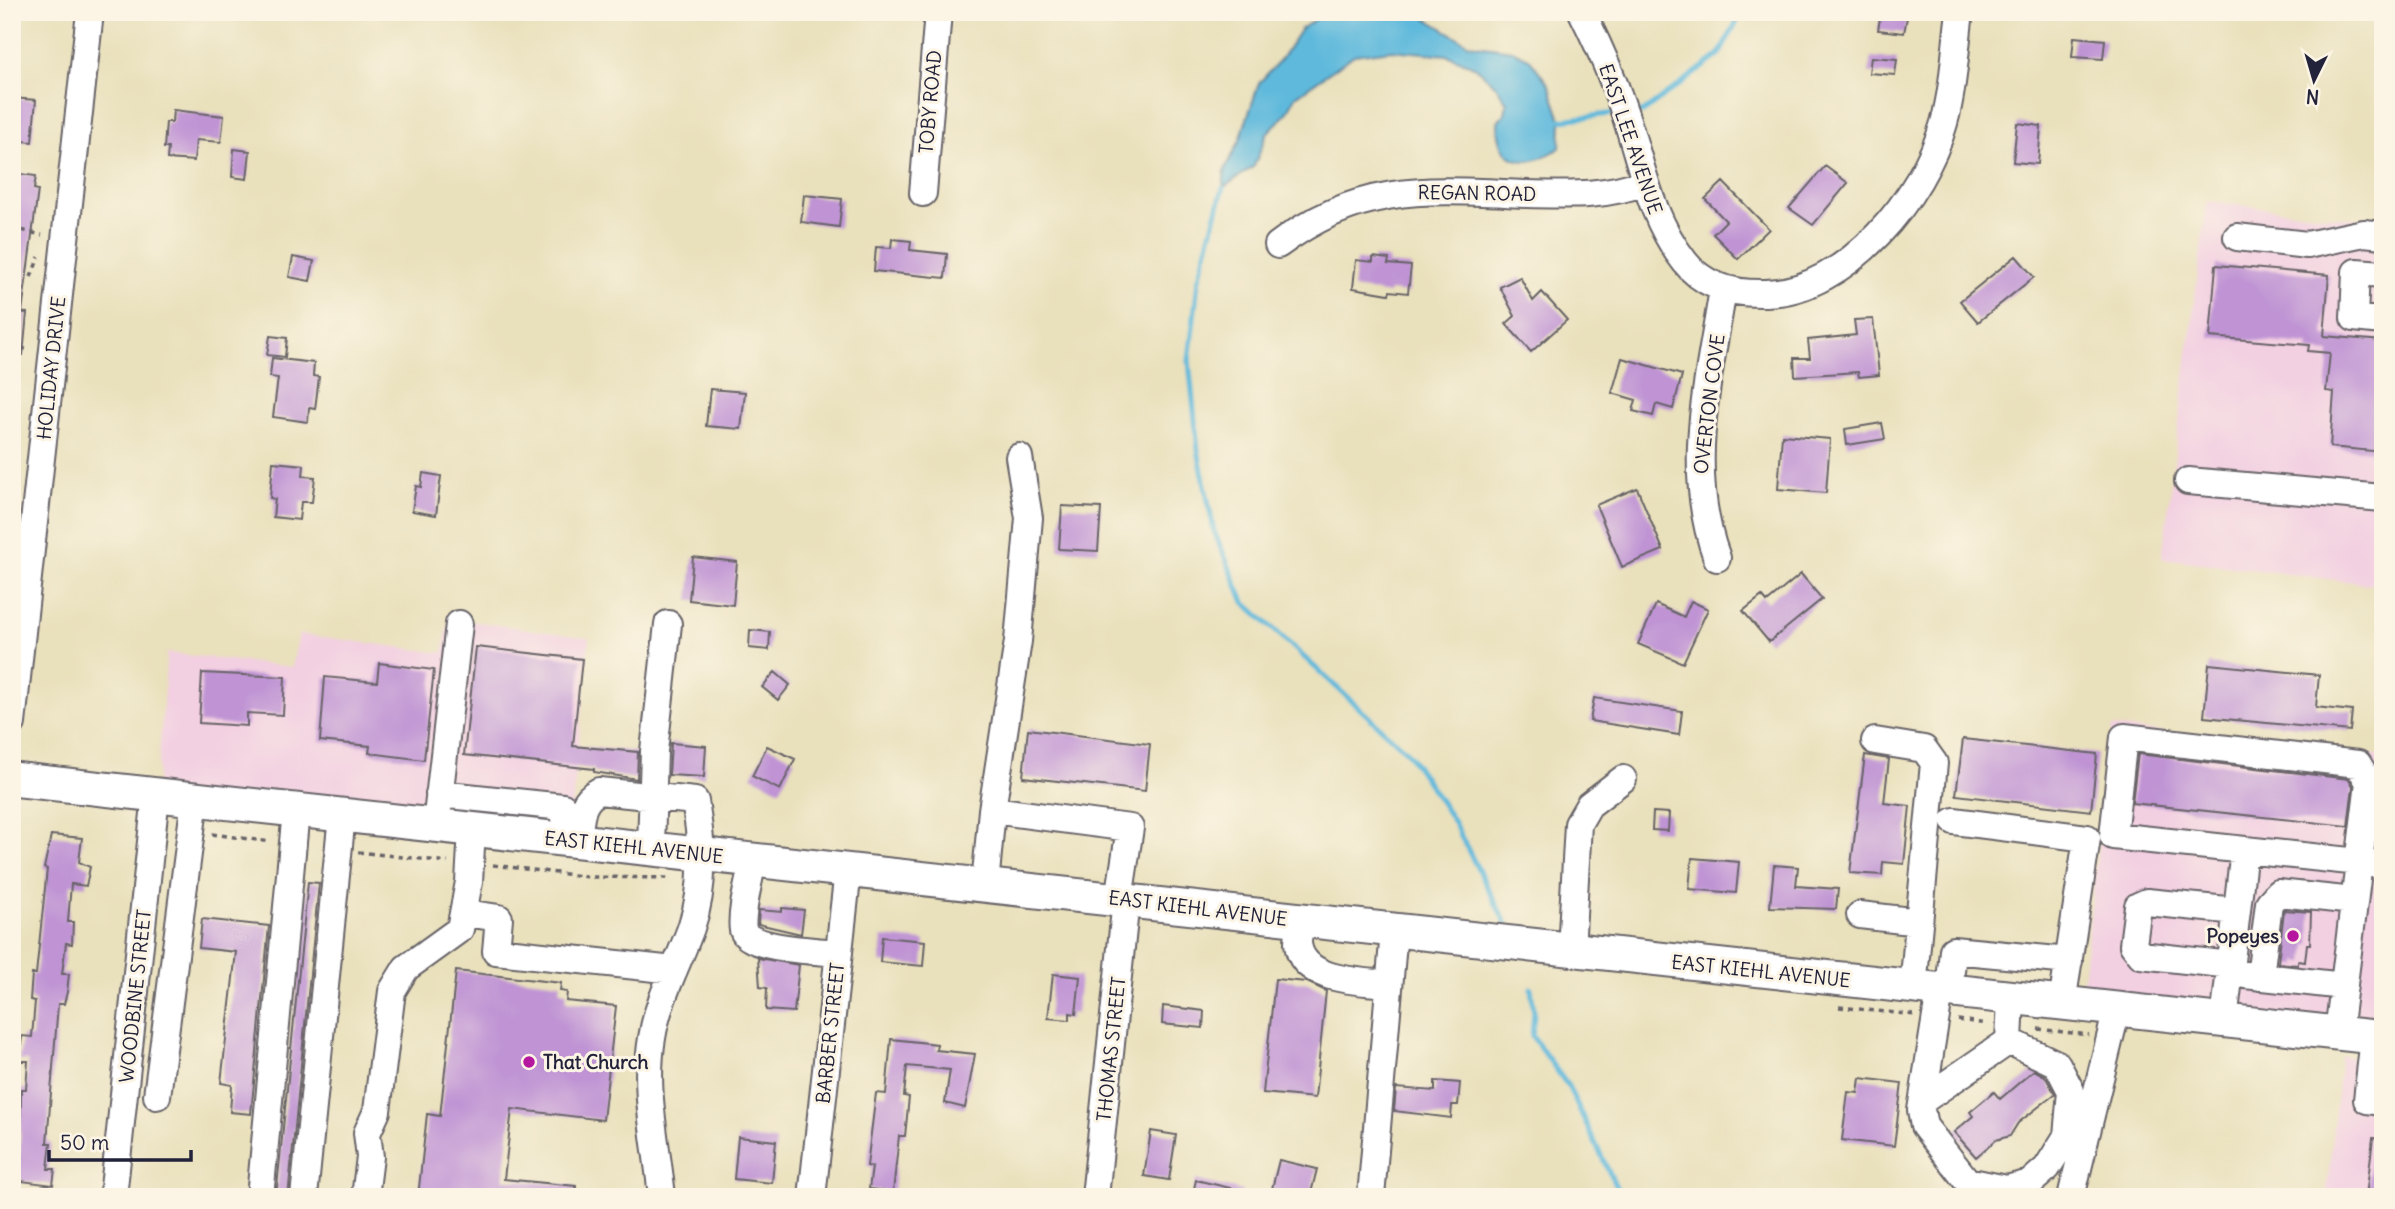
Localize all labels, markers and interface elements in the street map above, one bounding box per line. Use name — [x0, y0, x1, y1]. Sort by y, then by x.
north arrow — [2280, 46, 2350, 116]
street label: TOBY ROAD — [914, 49, 946, 155]
street label: EAST LEE AVENUE — [1594, 61, 1668, 217]
text: N — [2305, 84, 2320, 109]
street label: REGAN ROAD — [1417, 180, 1537, 206]
street label: HOLIDAY DRIVE — [32, 295, 70, 441]
street label: OVERTON COVE — [1689, 333, 1729, 475]
street label: EAST KIEHL AVENUE — [543, 826, 725, 868]
street label: EAST KIEHL AVENUE — [1107, 885, 1289, 931]
street label: WOODBINE STREET — [114, 908, 156, 1084]
place label: Popeyes — [2207, 924, 2279, 948]
marker: Popeyes — [2285, 928, 2301, 944]
street label: EAST KIEHL AVENUE — [1670, 950, 1852, 992]
street label: BARBER STREET — [811, 961, 849, 1105]
street label: THOMAS STREET — [1091, 975, 1131, 1123]
place label: That Church — [543, 1050, 648, 1074]
marker: That Church — [521, 1054, 537, 1070]
scale bar — [49, 1118, 191, 1162]
text: 50 m — [60, 1129, 109, 1156]

